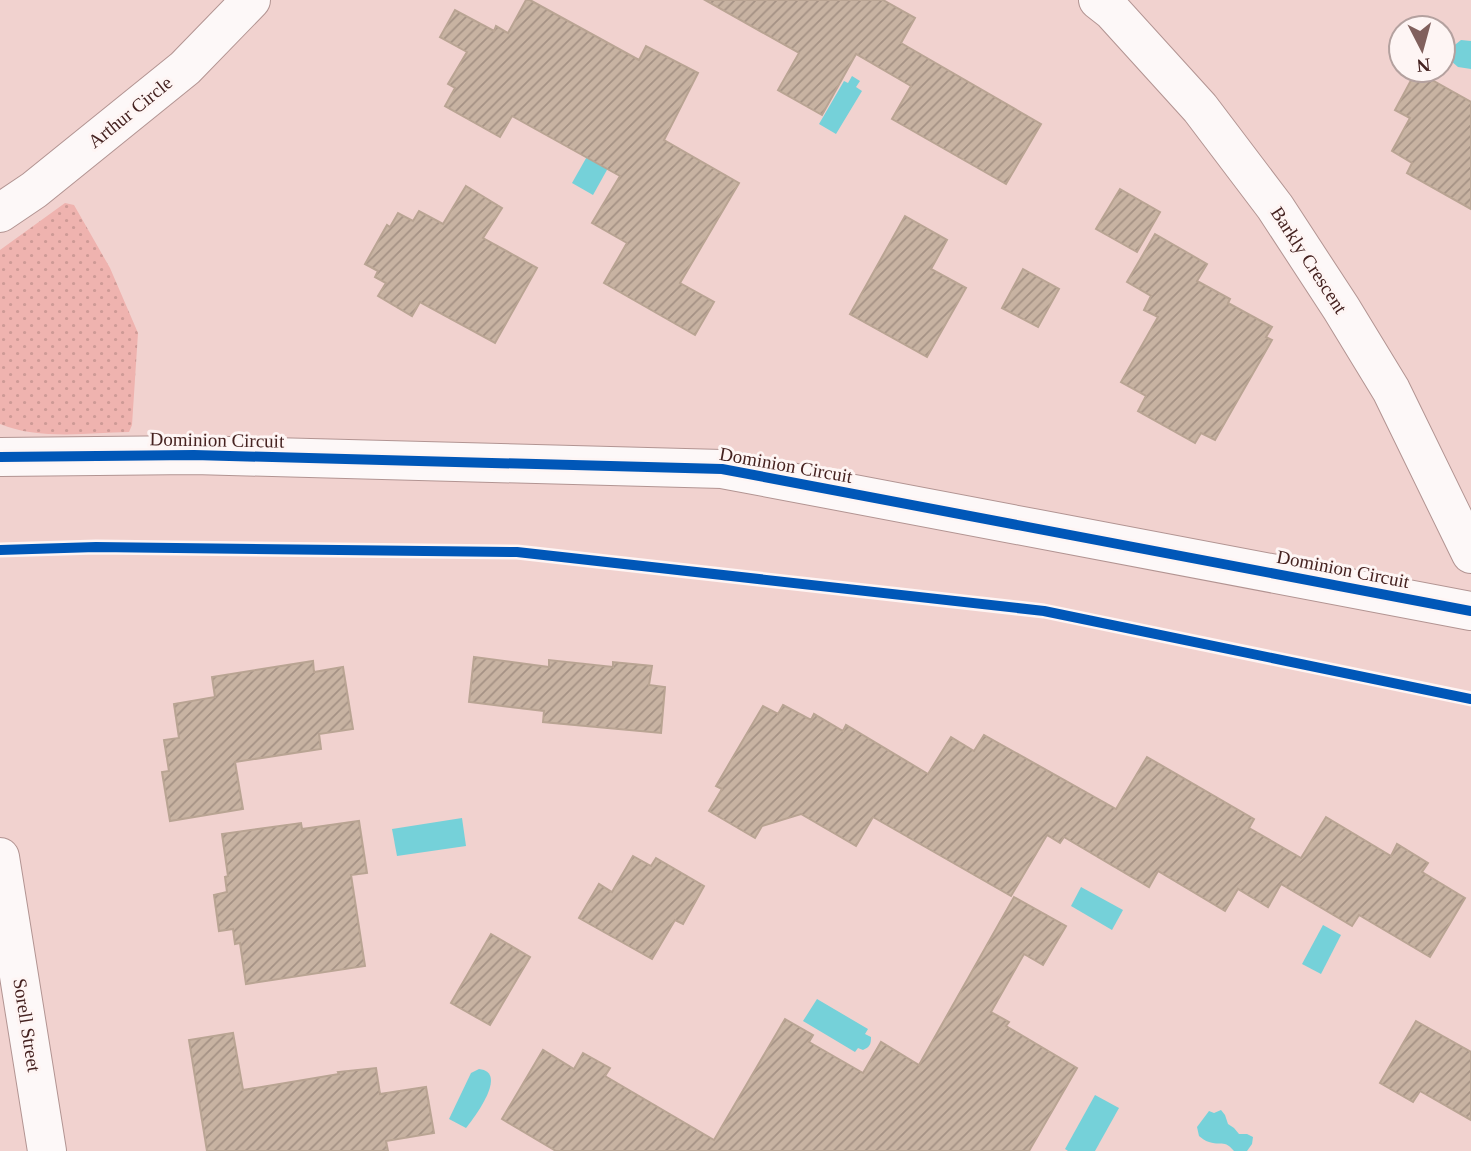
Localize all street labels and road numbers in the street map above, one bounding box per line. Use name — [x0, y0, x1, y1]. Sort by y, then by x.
street label: Arthur Circle — [84, 72, 176, 152]
street label: Barkly Crescent — [1267, 203, 1352, 318]
street label: Dominion Circuit — [150, 428, 285, 452]
street label: Dominion Circuit — [718, 443, 855, 487]
street label: Dominion Circuit — [1275, 546, 1412, 592]
street label: Sorell Street — [9, 977, 45, 1074]

